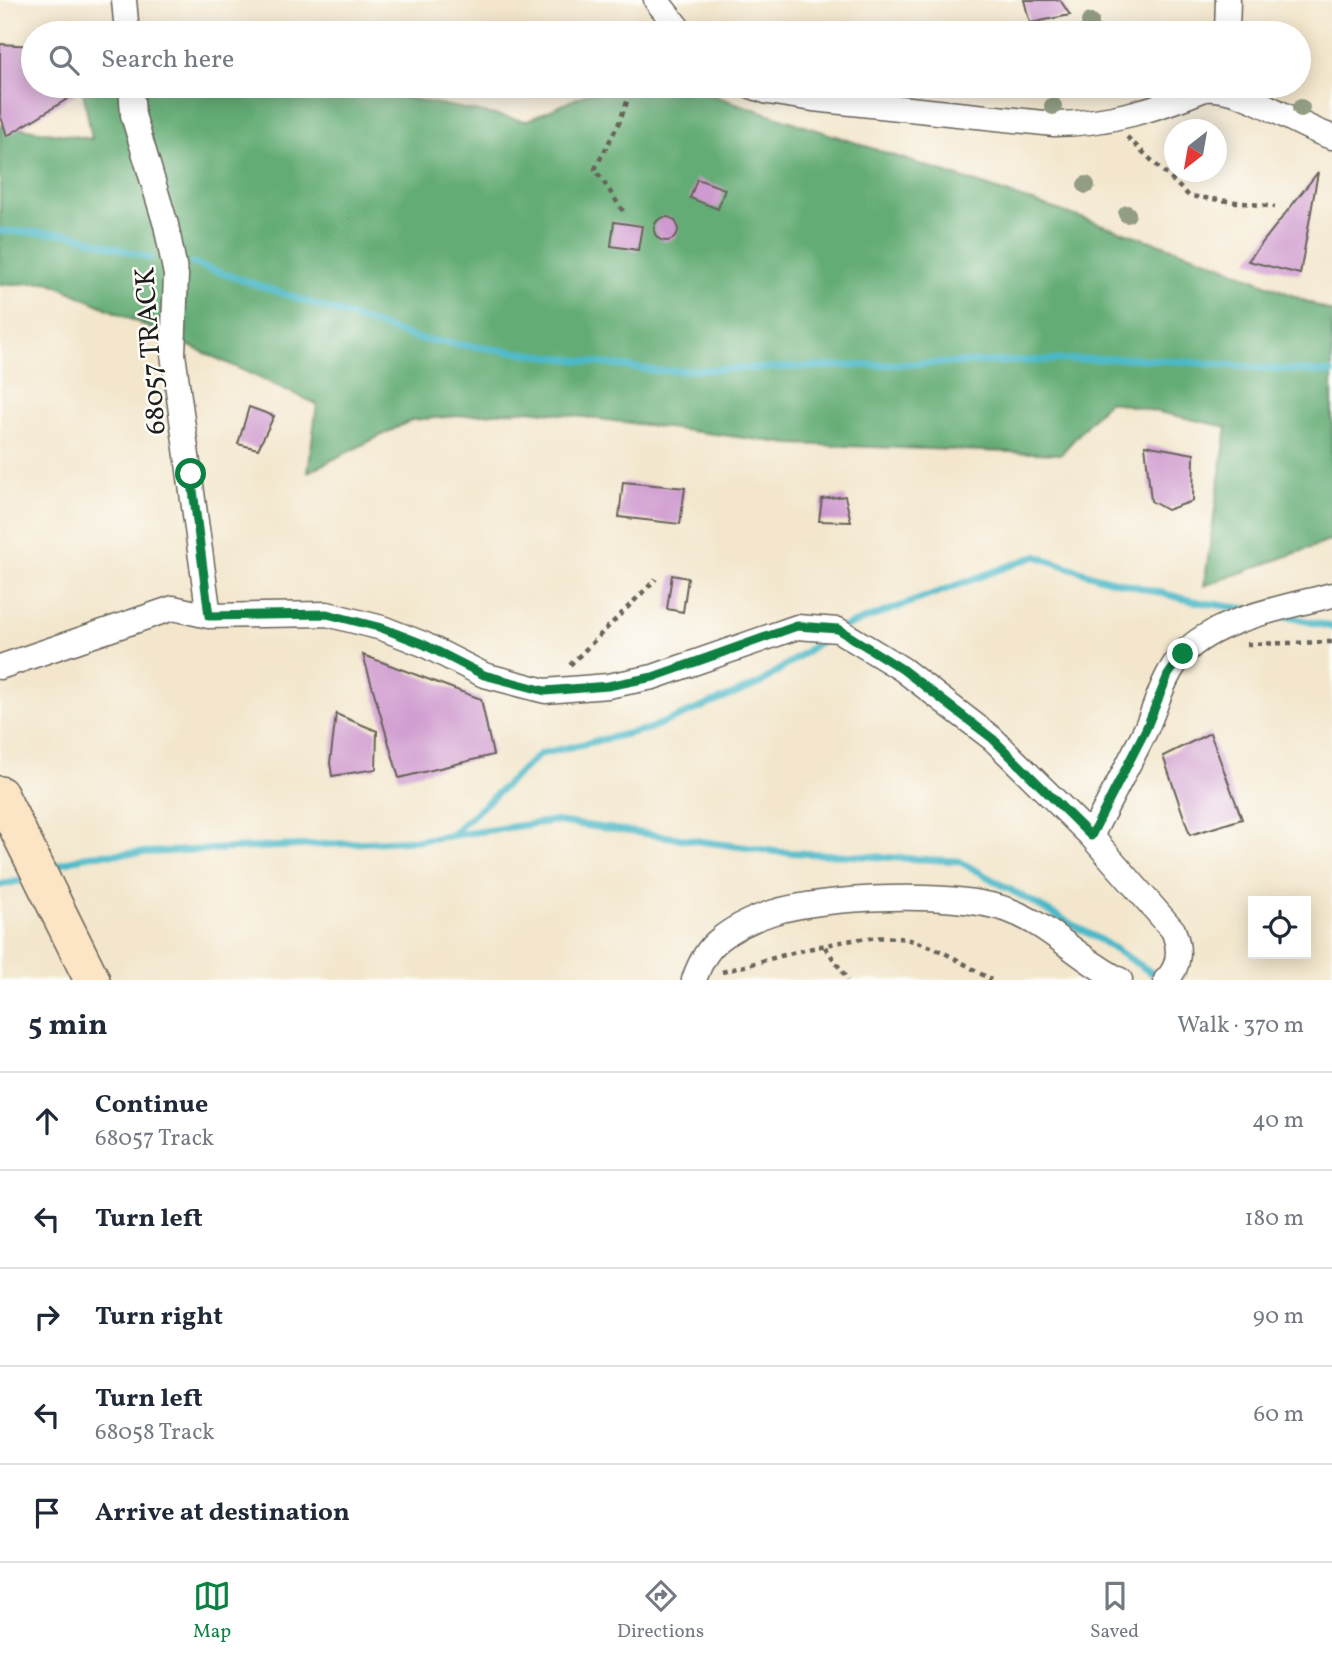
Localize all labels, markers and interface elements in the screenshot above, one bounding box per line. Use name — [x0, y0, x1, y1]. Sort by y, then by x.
search box — [21, 21, 1311, 98]
icon: search — [45, 41, 83, 79]
text: Search here — [101, 42, 234, 78]
north arrow — [1164, 119, 1227, 182]
street label: 68057 TRACK — [126, 266, 177, 436]
route start — [175, 458, 206, 489]
route end — [1167, 638, 1198, 669]
map controls — [1248, 896, 1311, 959]
button: locate — [1248, 896, 1311, 959]
text: 5 min — [28, 1005, 108, 1047]
text: Walk · 370 m — [1177, 1010, 1304, 1042]
text: Continue — [95, 1087, 208, 1123]
icon: ahead — [28, 1102, 66, 1140]
text: 40 m — [1252, 1105, 1304, 1137]
text: 68057 Track — [95, 1123, 214, 1155]
icon: left — [28, 1200, 66, 1238]
text: Turn left — [95, 1201, 203, 1237]
text: 180 m — [1245, 1203, 1304, 1235]
icon: right — [28, 1298, 66, 1336]
text: Turn right — [95, 1299, 223, 1335]
text: 90 m — [1253, 1301, 1304, 1333]
text: Turn left — [95, 1381, 203, 1417]
icon: left — [28, 1396, 66, 1434]
text: 60 m — [1254, 1399, 1304, 1431]
text: 68058 Track — [95, 1417, 214, 1449]
icon: arrive — [28, 1494, 66, 1532]
text: Arrive at destination — [95, 1495, 350, 1531]
tab: Map — [193, 1577, 231, 1645]
tab: Directions — [617, 1577, 704, 1645]
tab: Saved — [1090, 1577, 1139, 1645]

